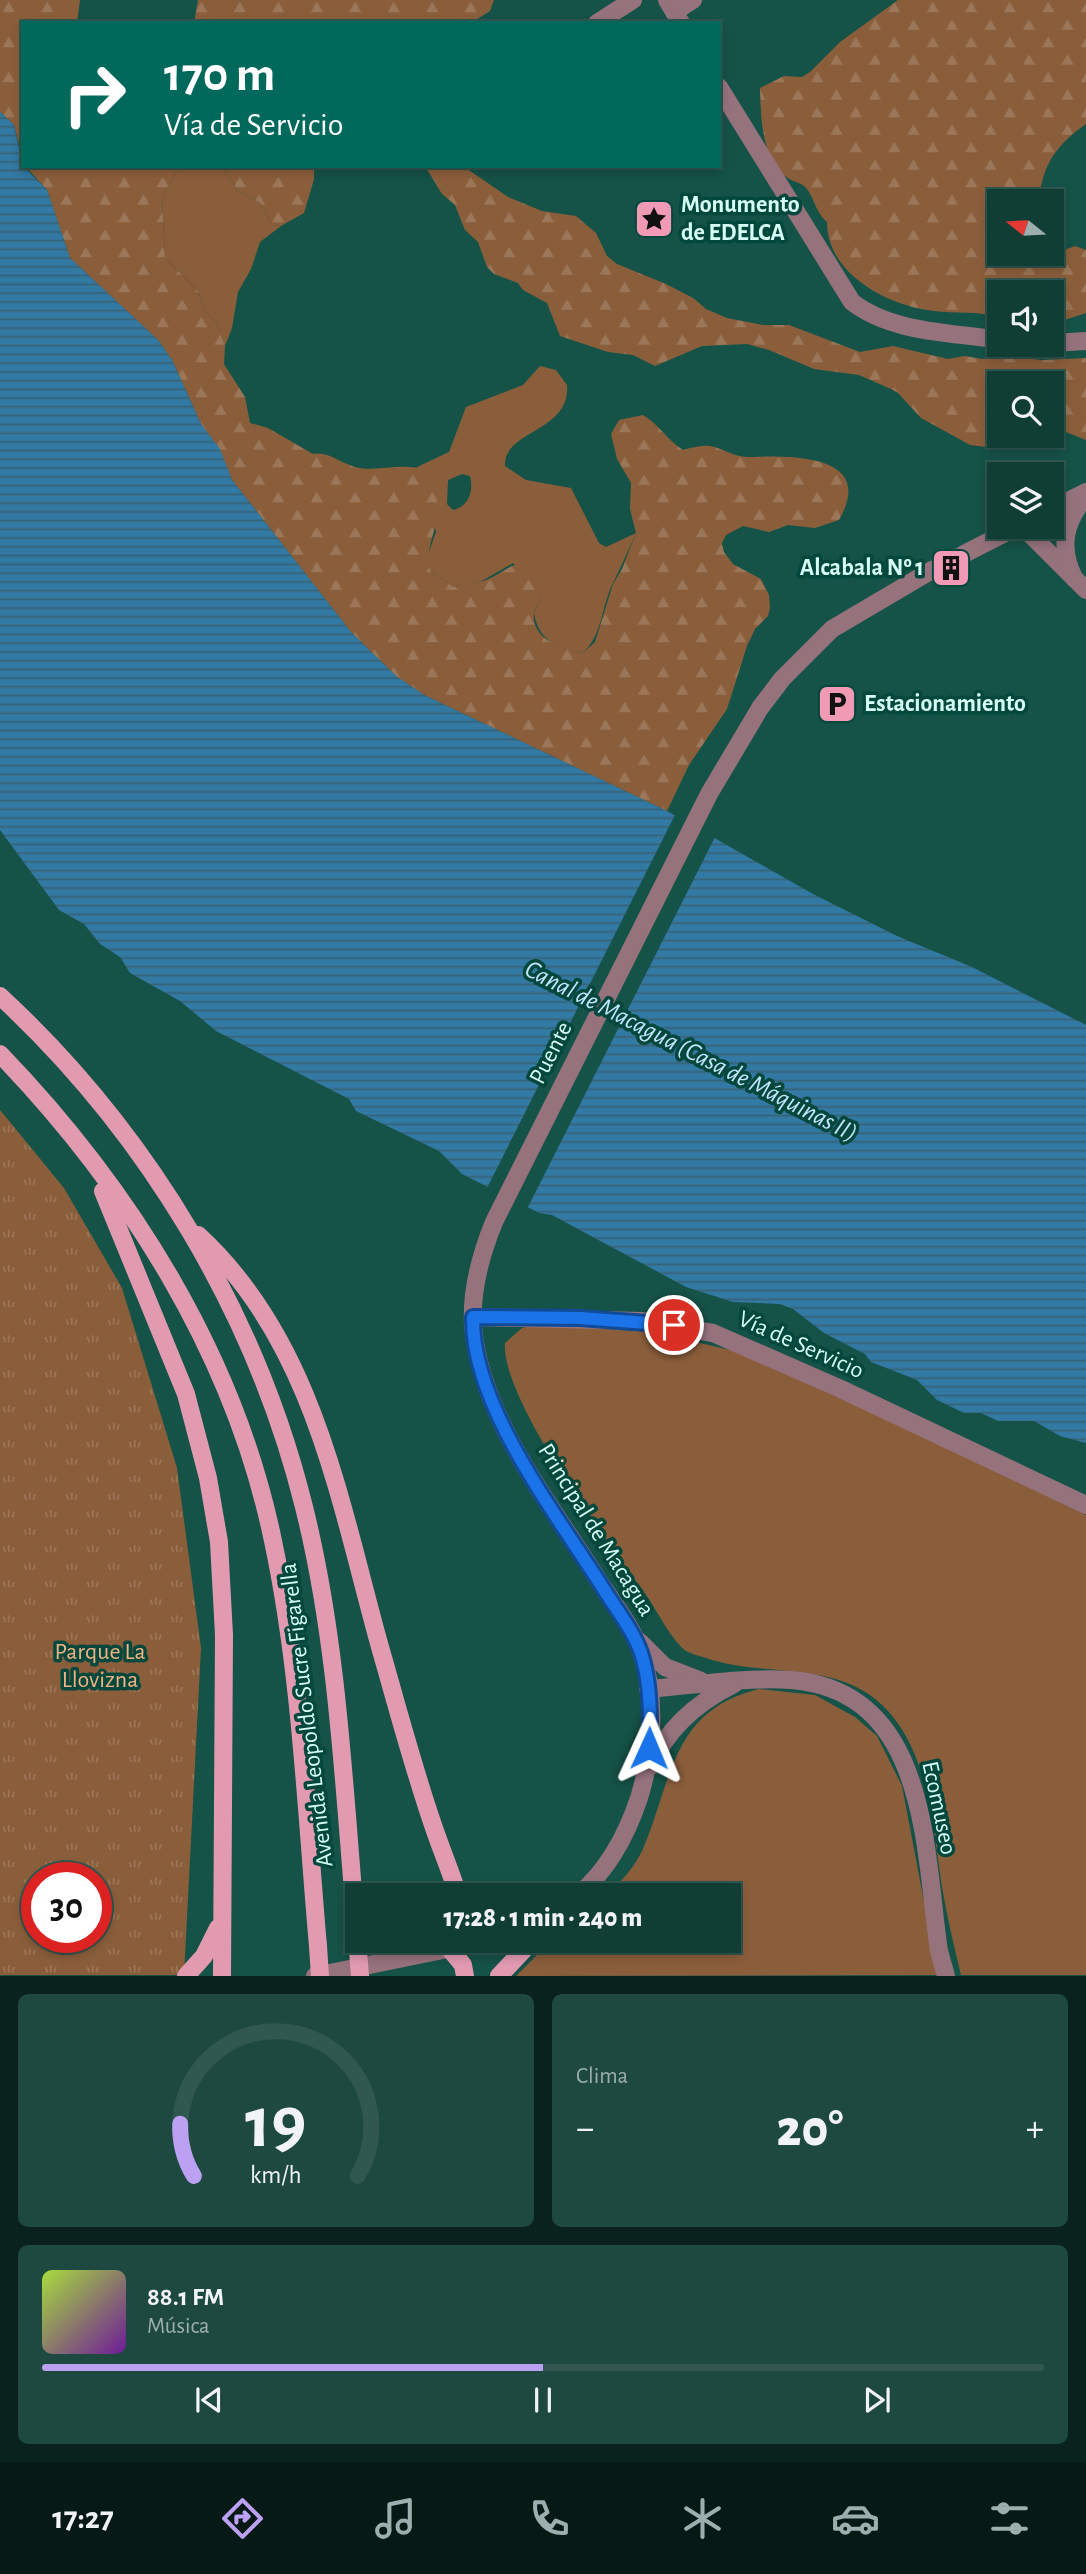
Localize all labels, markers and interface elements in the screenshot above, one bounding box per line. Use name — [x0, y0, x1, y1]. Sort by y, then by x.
icon: right — [49, 49, 140, 140]
text: 170 m — [164, 51, 275, 100]
text: Vía de Servicio — [164, 109, 343, 141]
north arrow — [987, 189, 1064, 266]
map controls — [987, 189, 1064, 539]
place label: Monumento de EDELCA — [681, 193, 800, 245]
place icon: Monumento de EDELCA — [633, 198, 675, 240]
button: sound — [987, 280, 1064, 357]
button: search — [987, 371, 1064, 448]
button: layers — [987, 462, 1064, 539]
building icon: Alcabala Nº 1 — [930, 547, 972, 589]
place label: Alcabala Nº 1 — [800, 556, 924, 580]
parking icon: Estacionamiento — [816, 683, 858, 725]
place label: Estacionamiento — [864, 692, 1026, 716]
water label: Canal de Macagua (Casa de Máquinas II) — [521, 956, 861, 1146]
street label: Puente — [525, 1018, 577, 1088]
pin — [644, 1295, 704, 1355]
icon: arrive — [655, 1306, 693, 1344]
street label: Vía de Servicio — [735, 1307, 867, 1383]
street label: Principal de Macagua — [533, 1439, 659, 1621]
street label: Avenida Leopoldo Sucre Figarella — [276, 1562, 338, 1868]
park label: Parque La Llovizna — [55, 1640, 145, 1692]
position arrow — [612, 1711, 686, 1785]
street label: Ecomuseo — [917, 1759, 961, 1857]
speed limit sign: 30 — [21, 1862, 112, 1953]
text: 17:28 · 1 min · 240 m — [444, 1905, 642, 1931]
text: Clima — [576, 2065, 628, 2088]
text: 19 — [245, 2089, 307, 2162]
text: 20° — [776, 2103, 844, 2155]
text: − — [576, 2110, 594, 2148]
text: + — [1026, 2110, 1044, 2148]
text: km/h — [250, 2163, 302, 2188]
text: 88.1 FM — [147, 2284, 224, 2310]
text: Música — [147, 2315, 210, 2338]
icon: previous — [190, 2381, 228, 2419]
icon: pause — [524, 2381, 562, 2419]
icon: next — [858, 2381, 896, 2419]
icon: directions — [218, 2494, 267, 2543]
icon: music — [371, 2494, 420, 2543]
icon: phone — [525, 2494, 574, 2543]
icon: climate — [678, 2494, 727, 2543]
icon: car — [831, 2494, 880, 2543]
icon: filters — [985, 2494, 1034, 2543]
text: 17:27 — [52, 2502, 114, 2534]

